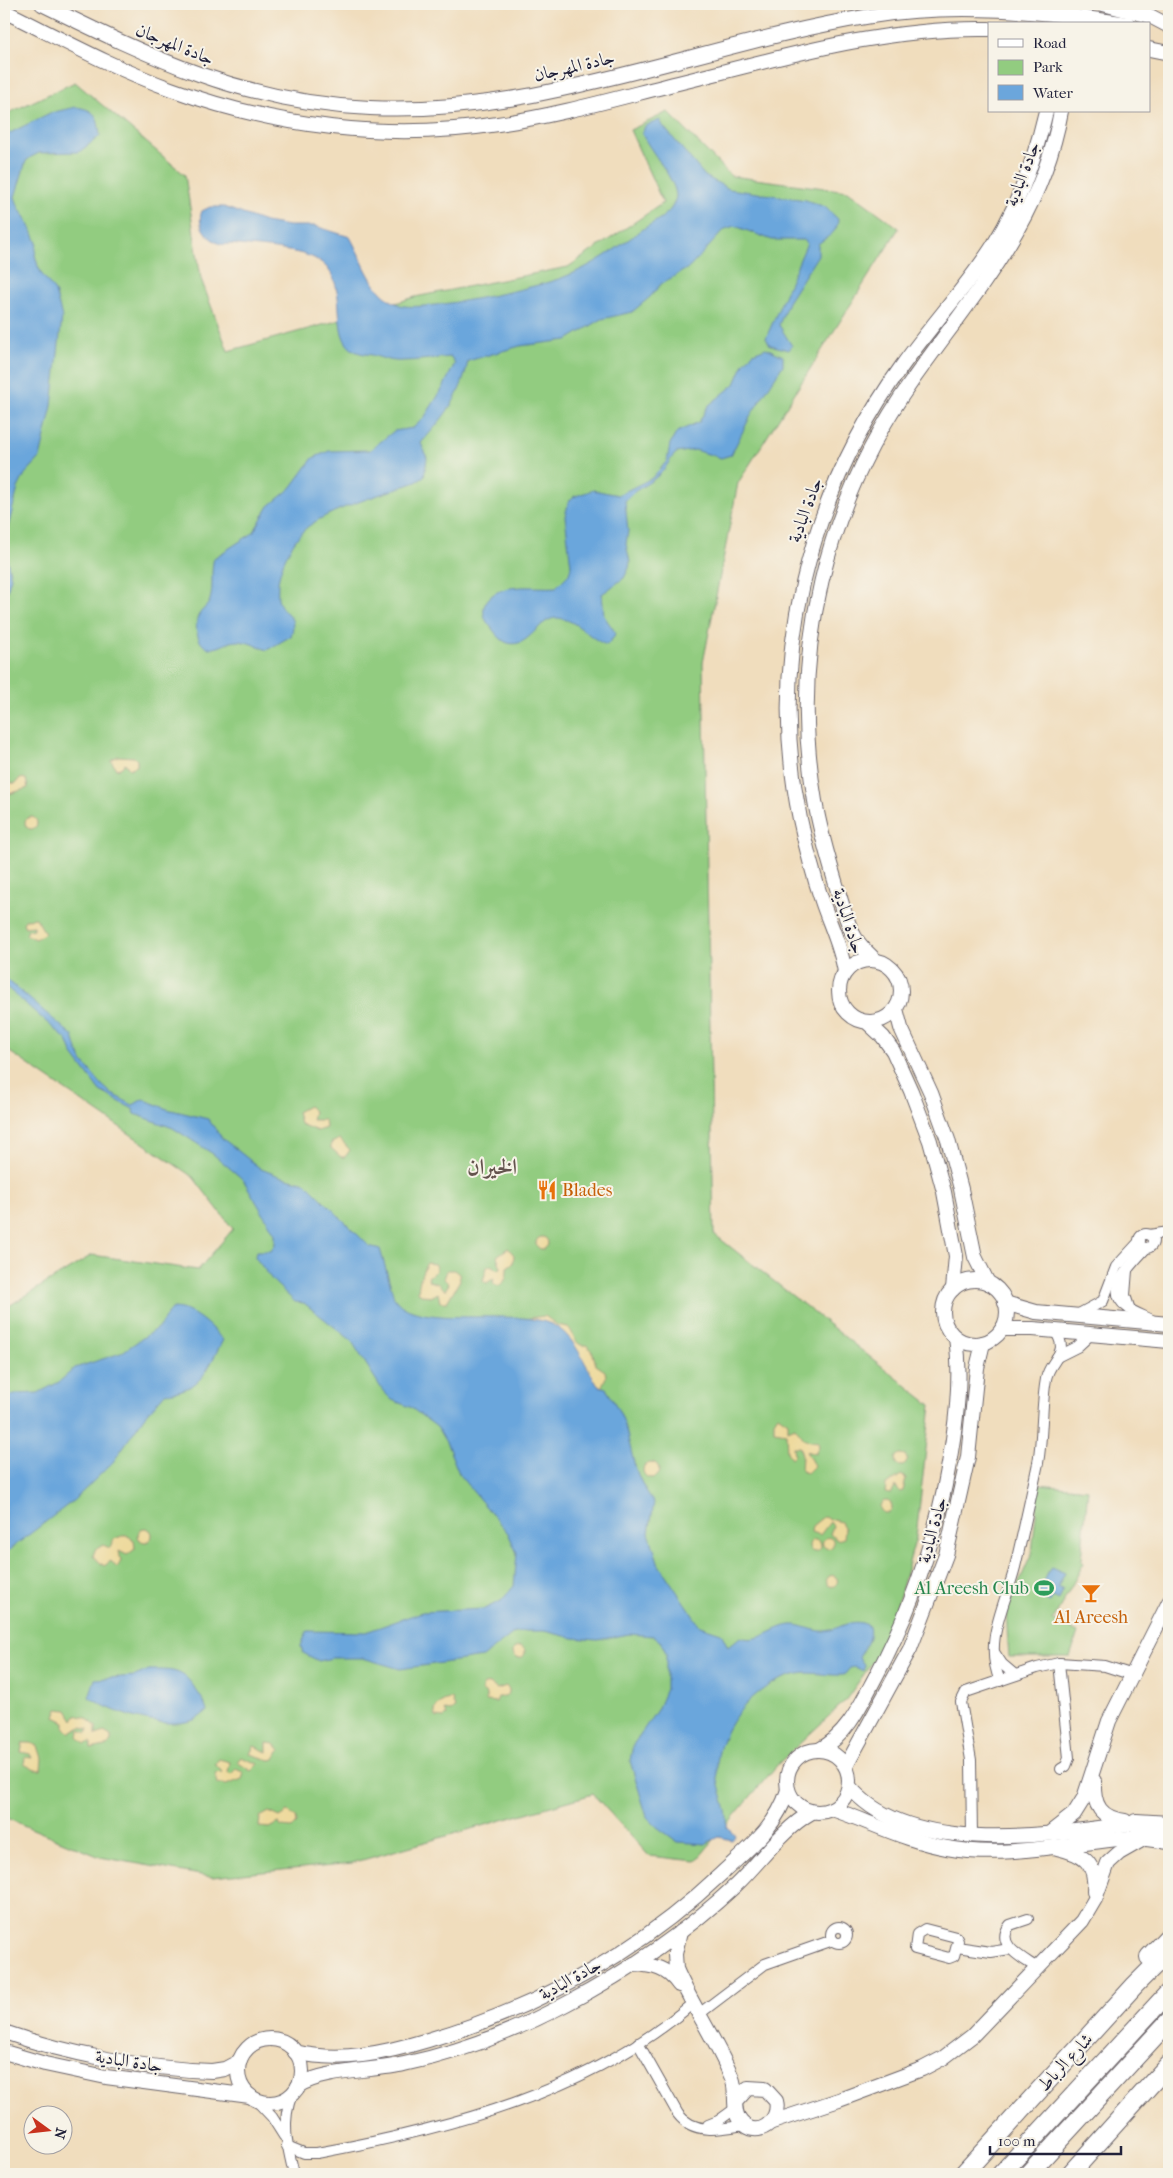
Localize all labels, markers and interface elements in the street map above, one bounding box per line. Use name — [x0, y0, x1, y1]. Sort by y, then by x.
street label: جادة المهرجان — [132, 19, 217, 71]
legend — [988, 22, 1150, 112]
text: Road — [1033, 34, 1067, 52]
street label: جادة المهرجان — [532, 47, 617, 87]
text: Park — [1033, 58, 1063, 76]
text: Water — [1032, 84, 1073, 102]
street label: جادة البادية — [1001, 139, 1044, 209]
street label: جادة البادية — [784, 475, 827, 545]
street label: جادة البادية — [828, 886, 869, 957]
district label: الخيران — [467, 1154, 517, 1180]
restaurant icon: Blades — [536, 1179, 558, 1201]
place label: Blades — [562, 1180, 613, 1201]
street label: جادة البادية — [914, 1495, 951, 1565]
sports icon: Al Areesh Club — [1033, 1577, 1055, 1599]
place label: Al Areesh Club — [913, 1578, 1029, 1599]
bar icon: Al Areesh — [1080, 1582, 1102, 1604]
place label: Al Areesh — [1053, 1607, 1128, 1628]
street label: جادة البادية — [536, 1954, 605, 2005]
street label: شارع الرباط — [1033, 2029, 1100, 2098]
street label: جادة البادية — [94, 2046, 164, 2077]
north arrow — [22, 2106, 72, 2156]
scale bar — [990, 2123, 1122, 2155]
text: N — [50, 2126, 70, 2141]
text: 100 m — [998, 2132, 1036, 2150]

